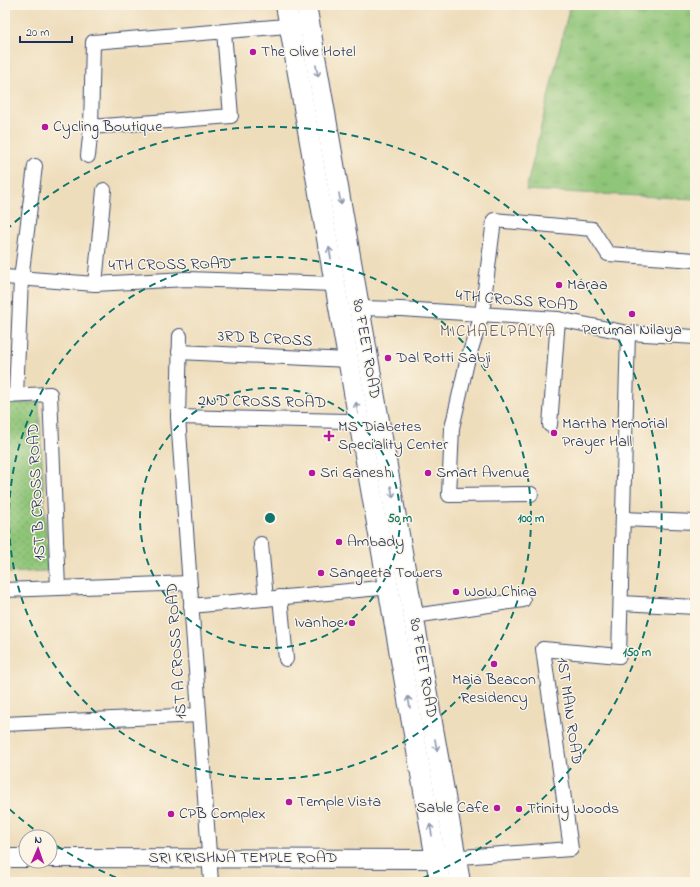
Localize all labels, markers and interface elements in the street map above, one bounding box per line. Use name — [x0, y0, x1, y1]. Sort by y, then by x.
scale bar — [20, 18, 72, 44]
text: 20 m — [26, 24, 49, 42]
place label: The Olive Hotel — [261, 40, 356, 64]
marker: The Olive Hotel — [248, 47, 258, 57]
one-way arrow — [313, 64, 321, 77]
place label: Cycling Boutique — [53, 115, 163, 139]
marker: Cycling Boutique — [40, 122, 50, 132]
one-way arrow — [336, 192, 344, 205]
one-way arrow — [325, 247, 333, 260]
street label: 4TH CROSS ROAD — [108, 252, 232, 278]
place label: Maraa — [567, 273, 608, 297]
marker: Maraa — [554, 280, 564, 290]
street label: 4TH CROSS ROAD — [455, 284, 579, 318]
street label: 80 FEET ROAD — [345, 297, 387, 401]
marker: Perumal Nilaya — [627, 309, 637, 319]
place label: Perumal Nilaya — [582, 318, 682, 342]
district label: MICHAELPALYA — [440, 319, 556, 344]
street label: 3RD B CROSS — [217, 325, 313, 353]
place label: Dal Rotti Sabji — [395, 346, 491, 370]
marker: Dal Rotti Sabji — [383, 353, 393, 363]
street label: 2ND CROSS ROAD — [198, 389, 326, 415]
one-way arrow — [353, 402, 361, 415]
place label: Martha Memorial Prayer Hall — [562, 412, 668, 454]
place label: MS Diabetes Speciality Center — [338, 415, 448, 457]
street label: 1ST B CROSS ROAD — [21, 423, 53, 561]
marker: Martha Memorial Prayer Hall — [549, 428, 559, 438]
marker: MS Diabetes Speciality Center — [323, 430, 335, 442]
place label: Sri Ganesh — [320, 461, 392, 485]
place label: Smart Avenue — [436, 461, 530, 485]
marker: Sri Ganesh — [307, 468, 317, 478]
marker: Smart Avenue — [423, 468, 433, 478]
one-way arrow — [388, 486, 396, 499]
text: 50 m — [388, 510, 413, 528]
text: 100 m — [518, 510, 545, 528]
centre of rings — [263, 511, 277, 525]
place label: Ambady — [347, 530, 404, 554]
marker: Ambady — [334, 537, 344, 547]
place label: Sangeeta Towers — [329, 561, 443, 585]
marker: Sangeeta Towers — [316, 568, 326, 578]
place label: WoW China — [464, 580, 537, 604]
street label: 1ST A CROSS ROAD — [160, 582, 194, 720]
marker: WoW China — [451, 587, 461, 597]
place label: Ivanhoe — [294, 611, 345, 635]
street label: 80 FEET ROAD — [402, 616, 444, 720]
marker: Ivanhoe — [347, 618, 357, 628]
text: 150 m — [623, 644, 652, 662]
street label: 1ST MAIN ROAD — [550, 656, 588, 766]
marker: Maia Beacon Residency — [489, 659, 499, 669]
place label: Maia Beacon Residency — [452, 668, 536, 710]
one-way arrow — [405, 696, 413, 709]
one-way arrow — [432, 738, 440, 751]
place label: Temple Vista — [297, 790, 381, 814]
place label: Sable Cafe — [416, 796, 490, 820]
marker: Temple Vista — [284, 797, 294, 807]
place label: Trinity Woods — [527, 797, 619, 821]
place label: CPB Complex — [179, 802, 266, 826]
marker: Sable Cafe — [492, 803, 502, 813]
marker: Trinity Woods — [514, 804, 524, 814]
marker: CPB Complex — [166, 809, 176, 819]
one-way arrow — [427, 824, 435, 837]
north arrow — [18, 829, 58, 869]
text: N — [34, 832, 42, 848]
street label: SRI KRISHNA TEMPLE ROAD — [148, 846, 338, 870]

